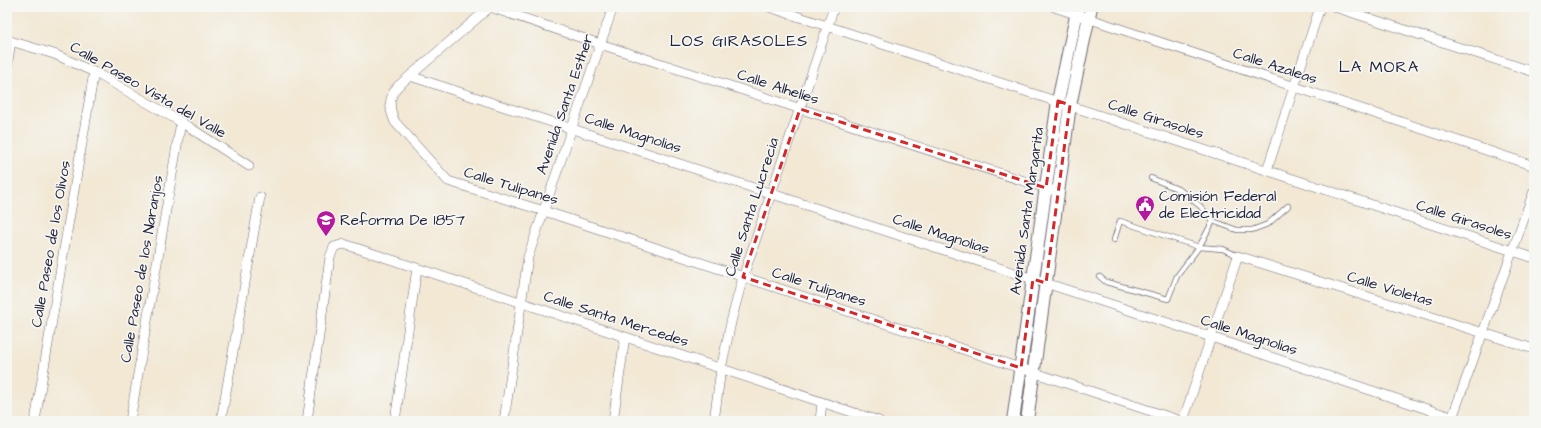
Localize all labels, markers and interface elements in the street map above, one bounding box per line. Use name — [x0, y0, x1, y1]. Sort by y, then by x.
district label: LOS GIRASOLES — [670, 30, 808, 52]
street label: Avenida Santa Esther — [531, 31, 599, 177]
street label: Calle Paseo Vista del Valle — [66, 37, 230, 143]
street label: Calle Azaleas — [1230, 43, 1320, 90]
district label: LA MORA — [1339, 56, 1419, 78]
street label: Calle Alhelíes — [734, 64, 822, 110]
street label: Calle Girasoles — [1105, 94, 1207, 145]
street label: Calle Magnolias — [582, 107, 685, 160]
street label: Avenida Santa Margarita — [1005, 125, 1050, 296]
street label: Calle Santa Lucrecia — [720, 135, 784, 279]
street label: Calle Paseo de los Olivos — [26, 159, 76, 329]
street label: Calle Tulipanes — [461, 162, 561, 210]
street label: Calle Paseo de los Naranjos — [115, 173, 169, 364]
place label: Comisión Federal de Electricidad — [1159, 186, 1276, 224]
public building icon: Comisión Federal de Electricidad — [1134, 194, 1156, 222]
street label: Calle Girasoles — [1413, 195, 1515, 246]
street label: Calle Magnolias — [890, 208, 993, 261]
school or university icon: Reforma De 1857 — [315, 209, 337, 237]
place label: Reforma De 1857 — [340, 210, 465, 231]
street label: Calle Tulipanes — [769, 262, 869, 312]
street label: Calle Violetas — [1344, 266, 1436, 312]
street label: Calle Santa Mercedes — [541, 286, 692, 353]
street label: Calle Magnolias — [1198, 309, 1301, 362]

